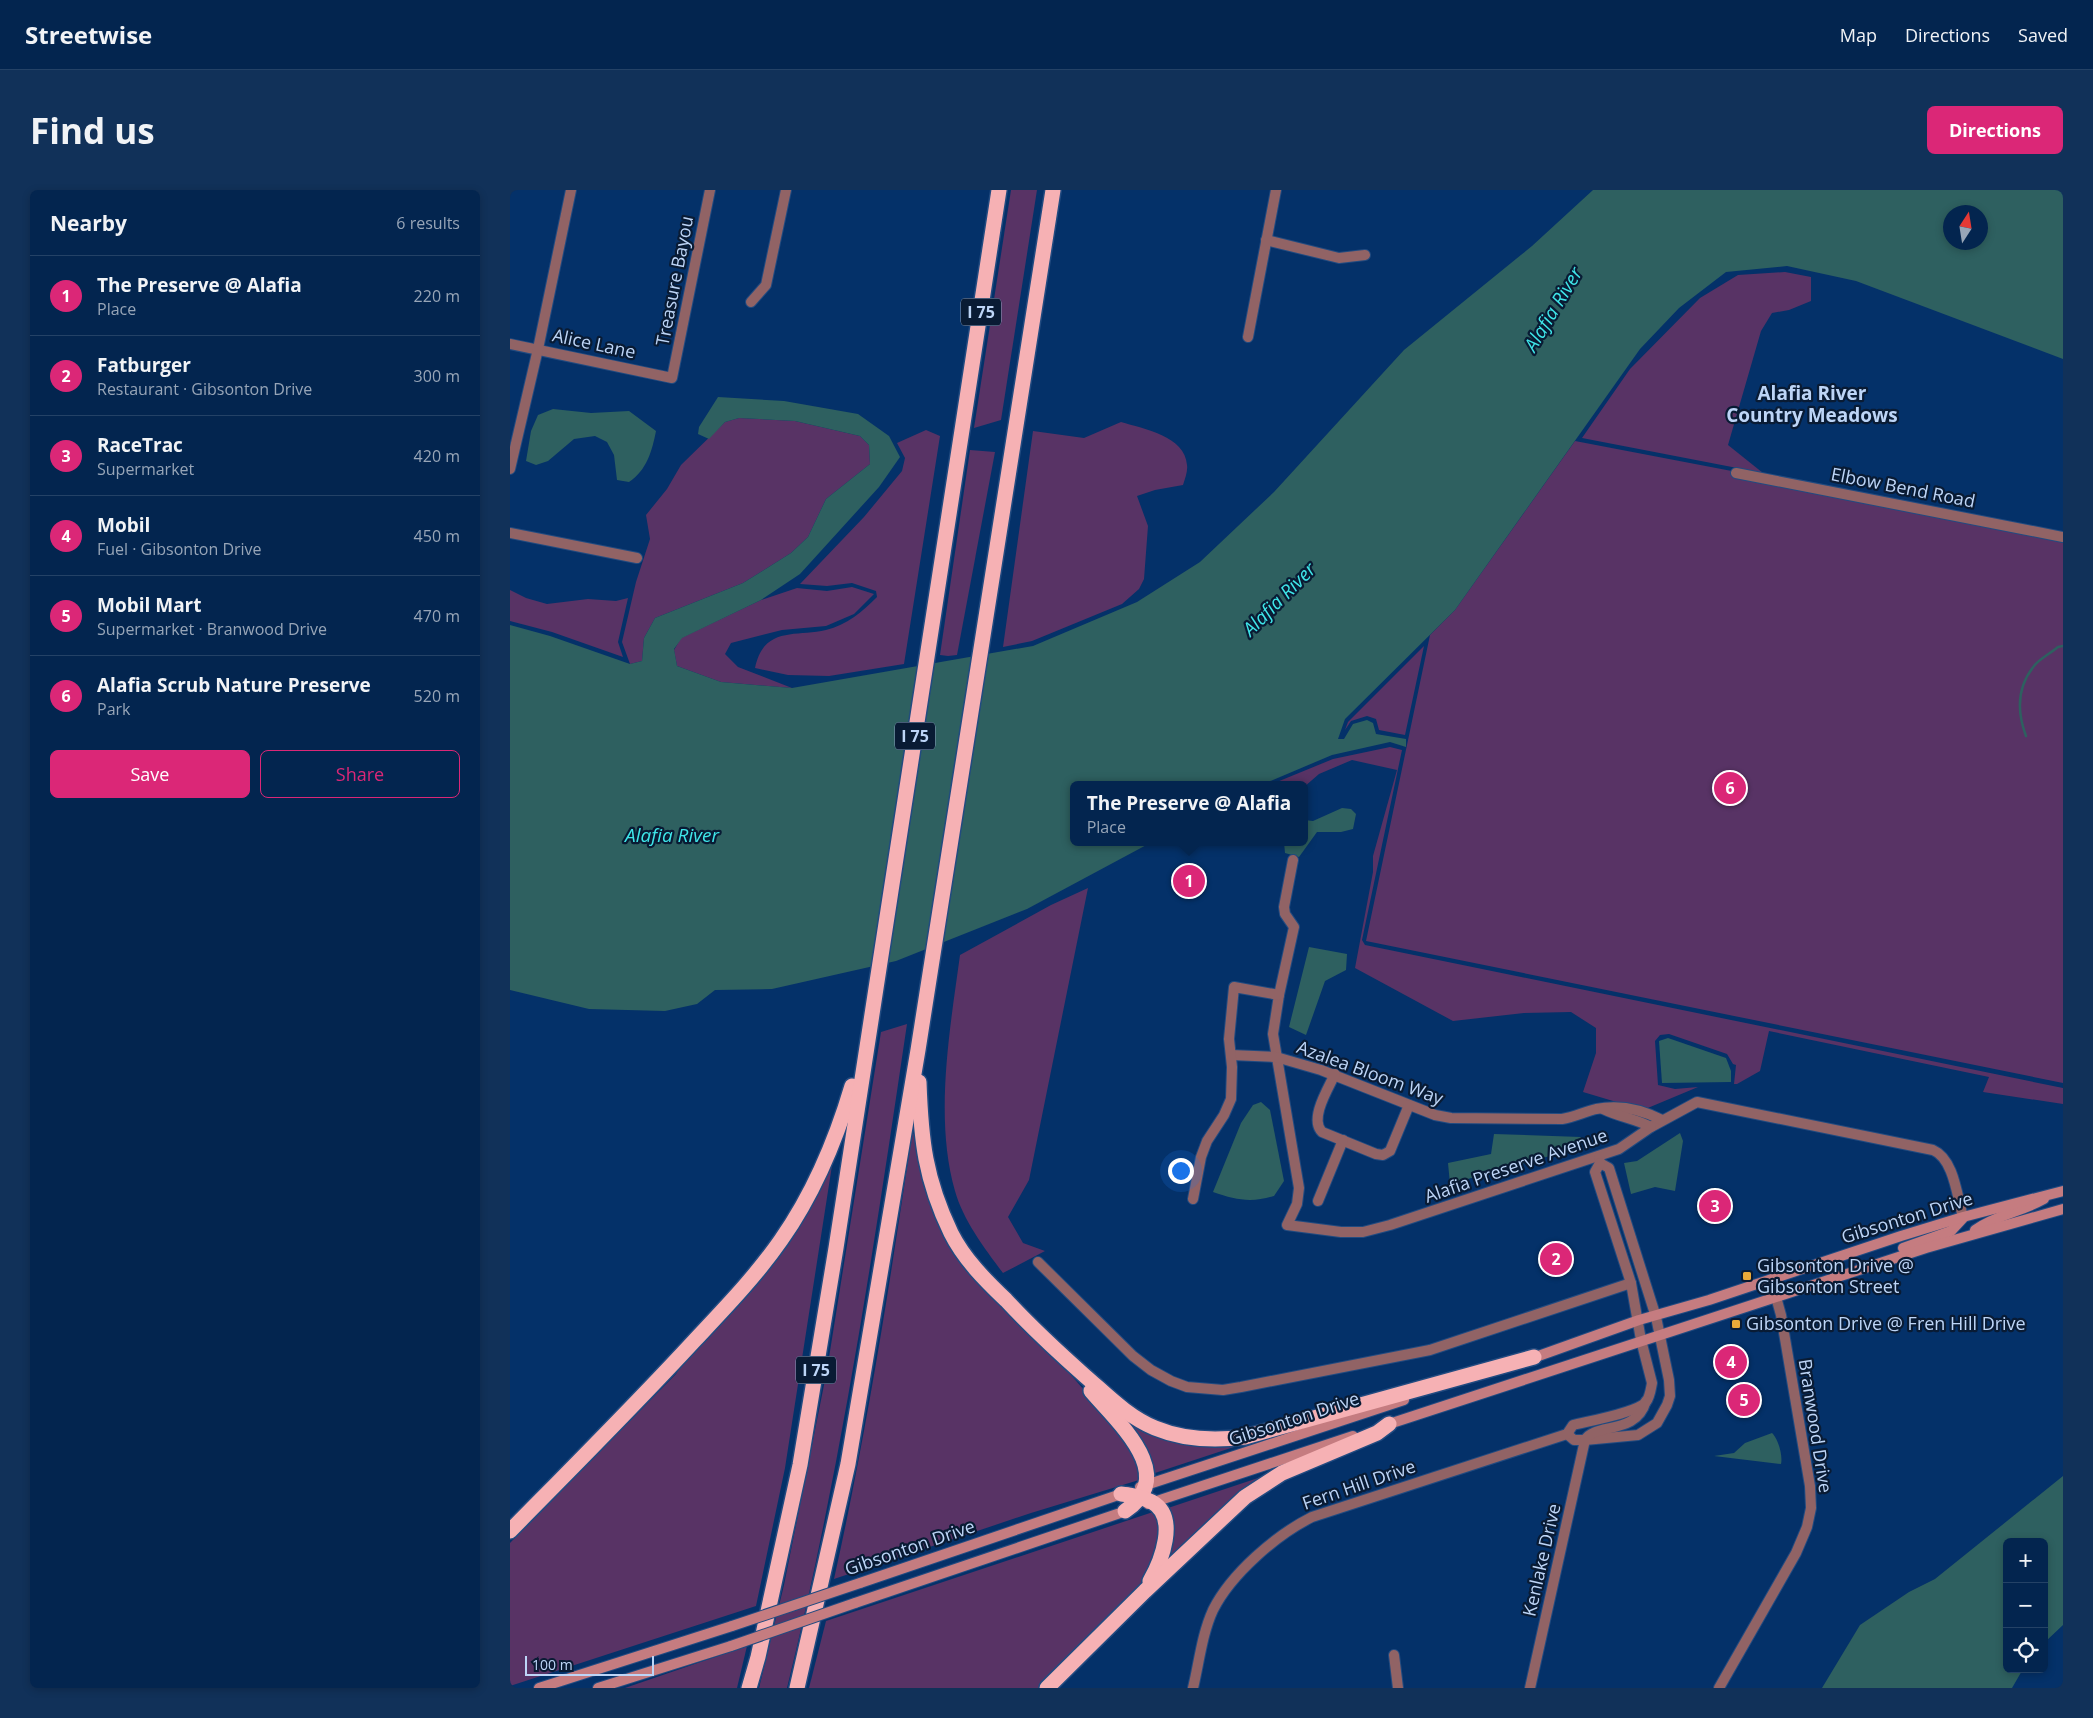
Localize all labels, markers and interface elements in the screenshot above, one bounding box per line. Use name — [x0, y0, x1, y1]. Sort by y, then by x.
text: Streetwise — [25, 18, 152, 51]
text: Map — [1840, 23, 1877, 47]
text: Directions — [1905, 23, 1990, 47]
text: Saved — [2018, 23, 2068, 47]
button: Directions — [1927, 106, 2063, 154]
text: Find us — [30, 107, 155, 154]
north arrow — [1943, 205, 1988, 250]
text: Nearby — [50, 209, 127, 237]
text: 6 results — [396, 212, 460, 234]
street label: Treasure Bayou — [650, 214, 698, 348]
water label: Alafia River — [1517, 261, 1589, 358]
text: The Preserve @ Alafia — [97, 272, 302, 298]
text: 1 — [61, 285, 71, 307]
text: 220 m — [414, 285, 460, 307]
text: Place — [97, 298, 136, 320]
road number: I 75 — [961, 298, 1001, 326]
street label: Alice Lane — [550, 323, 638, 364]
text: Fatburger — [97, 352, 191, 378]
text: 2 — [61, 365, 71, 387]
text: 300 m — [414, 365, 460, 387]
text: Restaurant · Gibsonton Drive — [97, 378, 312, 400]
district label: Alafia River Country Meadows — [1726, 380, 1898, 428]
text: RaceTrac — [97, 432, 183, 458]
text: 3 — [61, 445, 71, 467]
text: 420 m — [414, 445, 460, 467]
text: Supermarket — [97, 458, 194, 480]
street label: Elbow Bend Road — [1829, 461, 1977, 513]
text: Mobil — [97, 512, 150, 538]
text: 4 — [61, 525, 71, 547]
text: 450 m — [414, 525, 460, 547]
text: Fuel · Gibsonton Drive — [97, 538, 262, 560]
water label: Alafia River — [1235, 556, 1322, 643]
text: Mobil Mart — [97, 592, 202, 618]
text: 5 — [61, 605, 71, 627]
text: 470 m — [414, 605, 460, 627]
text: Supermarket · Branwood Drive — [97, 618, 327, 640]
text: Alafia Scrub Nature Preserve — [97, 672, 371, 698]
text: 6 — [61, 685, 71, 707]
text: 520 m — [414, 685, 460, 707]
text: Park — [97, 698, 130, 720]
road number: I 75 — [895, 722, 935, 750]
button: Save — [50, 750, 250, 798]
button: Share — [260, 750, 460, 798]
pin: 6 — [1714, 769, 1746, 807]
popup — [1070, 781, 1308, 846]
text: The Preserve @ Alafia — [1087, 790, 1291, 816]
text: Place — [1087, 816, 1126, 838]
water label: Alafia River — [623, 822, 720, 848]
pin: 1 — [1173, 862, 1205, 900]
street label: Azalea Bloom Way — [1294, 1034, 1448, 1110]
street label: Alafia Preserve Avenue — [1421, 1122, 1610, 1208]
your location — [1168, 1158, 1194, 1184]
street label: Gibsonton Drive — [1838, 1186, 1975, 1248]
pin: 3 — [1699, 1187, 1731, 1225]
pin: 2 — [1540, 1240, 1572, 1278]
place label: Gibsonton Drive @ Gibsonton Street — [1757, 1253, 1914, 1298]
marker: Gibsonton Drive @ Gibsonton Street — [1741, 1270, 1753, 1282]
place label: Gibsonton Drive @ Fren Hill Drive — [1746, 1311, 2026, 1335]
marker: Gibsonton Drive @ Fren Hill Drive — [1730, 1318, 1742, 1330]
pin: 4 — [1715, 1343, 1747, 1381]
road number: I 75 — [796, 1356, 836, 1384]
street label: Branwood Drive — [1794, 1357, 1838, 1495]
pin: 5 — [1728, 1381, 1760, 1419]
street label: Gibsonton Drive — [1225, 1386, 1362, 1450]
street label: Fern Hill Drive — [1299, 1453, 1418, 1515]
street label: Kenlake Drive — [1516, 1501, 1566, 1619]
street label: Gibsonton Drive — [841, 1514, 978, 1581]
map controls — [2003, 1538, 2048, 1673]
button: + — [2003, 1538, 2048, 1583]
button: − — [2003, 1583, 2048, 1628]
button: locate — [2003, 1628, 2048, 1673]
scale bar — [525, 1653, 654, 1676]
text: 100 m — [532, 1655, 573, 1674]

